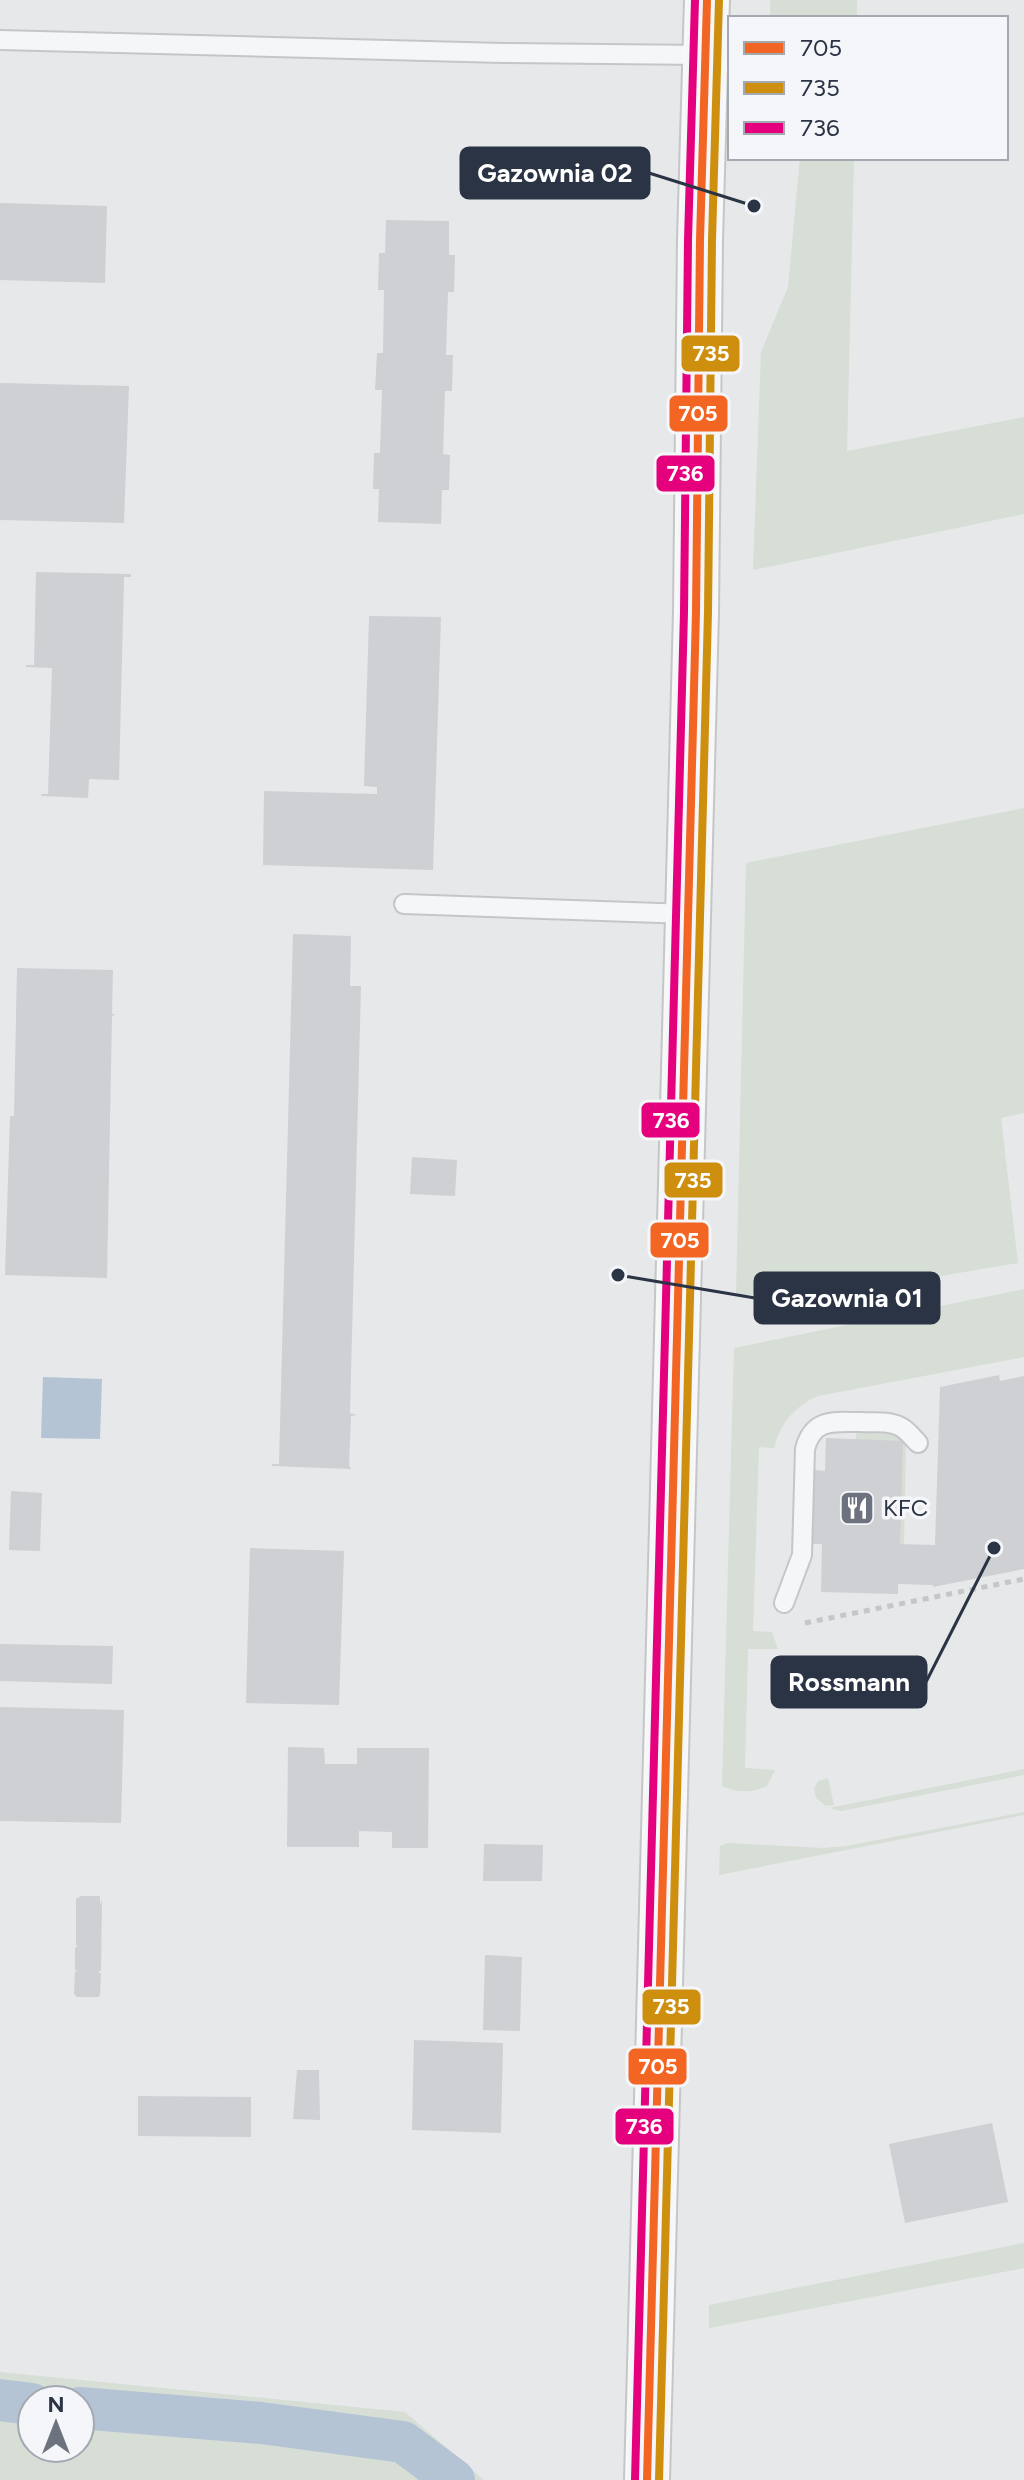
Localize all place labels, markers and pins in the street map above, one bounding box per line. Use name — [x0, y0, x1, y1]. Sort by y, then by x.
callout: Gazownia 02 — [461, 148, 649, 198]
callout: Gazownia 01 — [755, 1273, 939, 1323]
restaurant icon: KFC — [838, 1489, 876, 1527]
place label: KFC — [883, 1493, 928, 1522]
callout: Rossmann — [772, 1657, 926, 1707]

